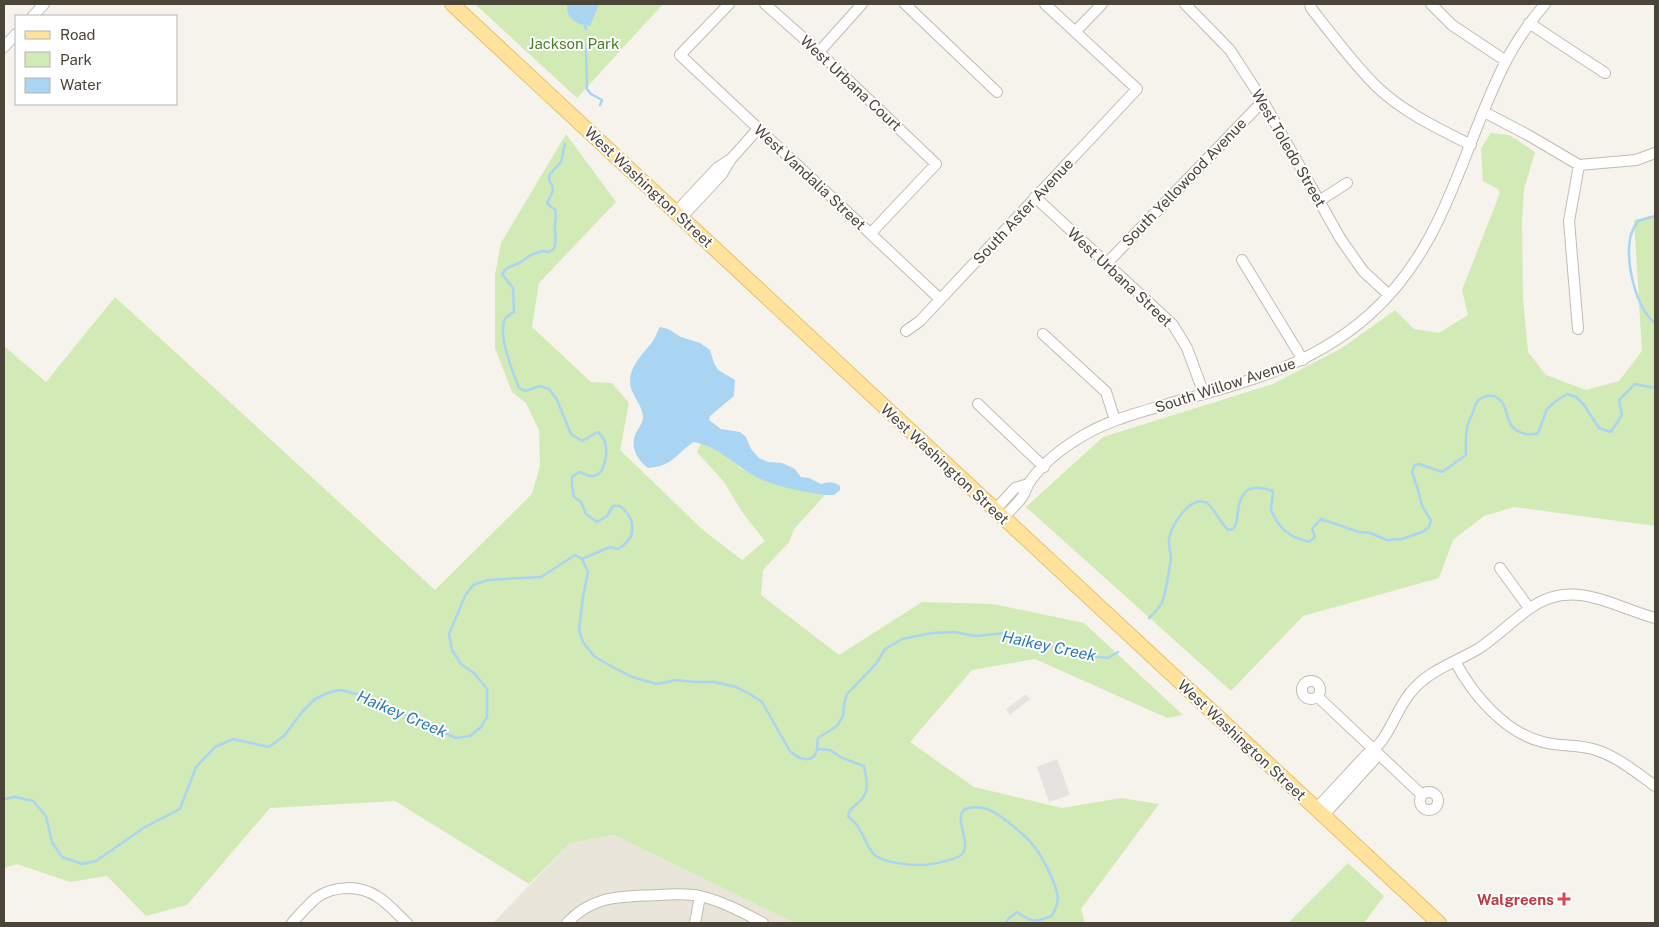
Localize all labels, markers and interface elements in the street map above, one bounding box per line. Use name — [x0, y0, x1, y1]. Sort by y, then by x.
legend — [15, 15, 178, 105]
text: Road — [60, 26, 96, 43]
street label: West Urbana Court — [797, 32, 905, 134]
park label: Jackson Park — [529, 35, 619, 52]
text: Park — [60, 51, 92, 68]
text: Water — [60, 76, 102, 93]
street label: West Toledo Street — [1248, 86, 1330, 210]
street label: South Yellowood Avenue — [1118, 114, 1250, 250]
street label: West Vandalia Street — [751, 121, 869, 233]
street label: West Washington Street — [581, 123, 717, 251]
street label: South Aster Avenue — [970, 155, 1076, 267]
street label: West Urbana Street — [1064, 224, 1176, 330]
street label: South Willow Avenue — [1153, 354, 1297, 416]
street label: West Washington Street — [877, 400, 1013, 528]
water label: Haikey Creek — [1000, 627, 1098, 665]
street label: West Washington Street — [1174, 676, 1310, 804]
water label: Haikey Creek — [354, 687, 450, 742]
place label: Walgreens — [1477, 891, 1554, 908]
marker: Walgreens — [1558, 893, 1570, 905]

